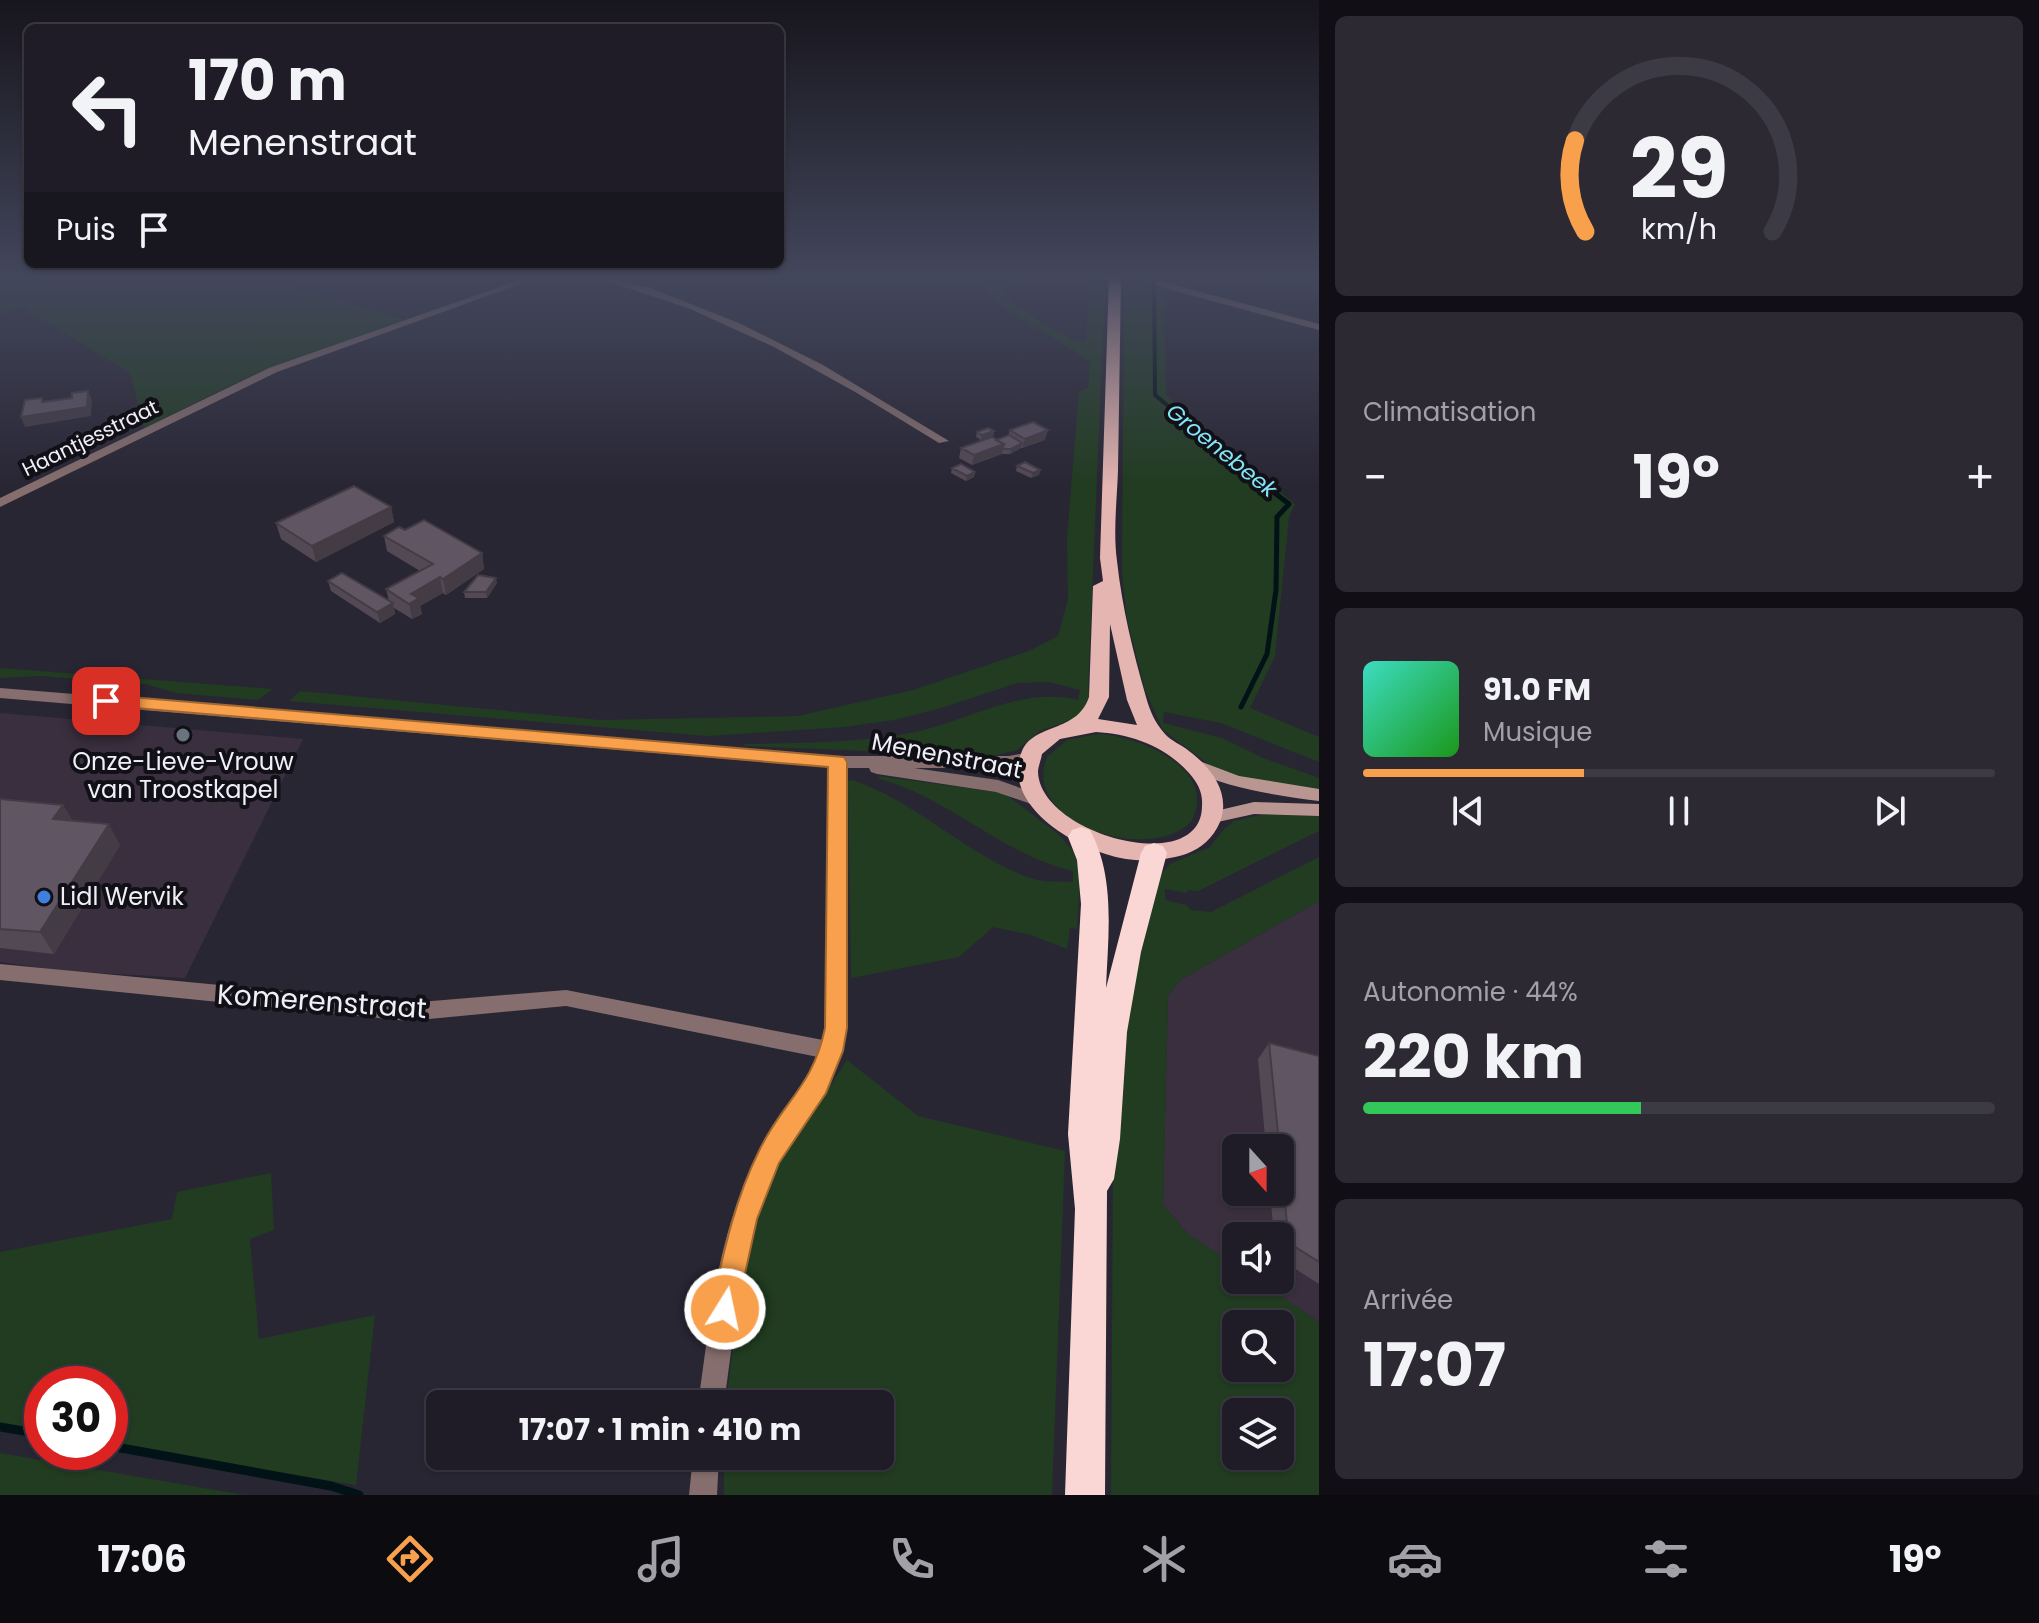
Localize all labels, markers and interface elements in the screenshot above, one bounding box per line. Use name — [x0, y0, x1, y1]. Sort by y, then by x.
text: 170 m — [188, 41, 347, 120]
icon: left — [56, 56, 160, 160]
text: 29 — [1630, 110, 1728, 226]
text: Menenstraat — [188, 117, 417, 168]
text: Puis — [56, 208, 116, 251]
icon: arrive — [132, 208, 176, 252]
text: km/h — [1641, 209, 1717, 249]
street label: Haantjesstraat — [17, 393, 163, 483]
text: Climatisation — [1363, 394, 1536, 430]
water label: Groenebeek — [1160, 396, 1285, 506]
text: 19° — [1632, 435, 1720, 519]
text: − — [1363, 447, 1387, 508]
text: + — [1965, 447, 1995, 508]
pin — [72, 667, 140, 735]
text: 91.0 FM — [1483, 668, 1591, 711]
icon: arrive — [84, 679, 128, 723]
text: Musique — [1483, 714, 1592, 750]
street label: Menenstraat — [869, 725, 1025, 786]
marker: Onze-Lieve-Vrouw van Troostkapel — [174, 726, 192, 744]
place label: Onze-Lieve-Vrouw van Troostkapel — [72, 745, 294, 806]
icon: previous — [1446, 789, 1490, 833]
icon: pause — [1657, 789, 1701, 833]
icon: next — [1868, 789, 1912, 833]
place label: Lidl Wervik — [60, 880, 184, 913]
marker: Lidl Wervik — [35, 888, 53, 906]
text: Autonomie · 44% — [1363, 974, 1578, 1010]
street label: Komerenstraat — [216, 975, 428, 1028]
text: 220 km — [1363, 1015, 1584, 1099]
north arrow — [1222, 1134, 1294, 1206]
map controls — [1222, 1134, 1294, 1470]
button: sound — [1222, 1222, 1294, 1294]
position arrow — [683, 1267, 767, 1351]
text: Arrivée — [1363, 1282, 1453, 1318]
button: search — [1222, 1310, 1294, 1382]
text: 17:07 — [1363, 1323, 1506, 1407]
speed limit sign: 30 — [24, 1366, 128, 1470]
button: layers — [1222, 1398, 1294, 1470]
text: 17:07 · 1 min · 410 m — [519, 1408, 801, 1451]
icon: directions — [382, 1531, 438, 1587]
icon: music — [633, 1531, 689, 1587]
icon: phone — [884, 1531, 940, 1587]
icon: climate — [1136, 1531, 1192, 1587]
icon: car — [1387, 1531, 1443, 1587]
icon: filters — [1638, 1531, 1694, 1587]
text: 17:06 — [98, 1534, 187, 1585]
text: 19° — [1889, 1534, 1941, 1585]

